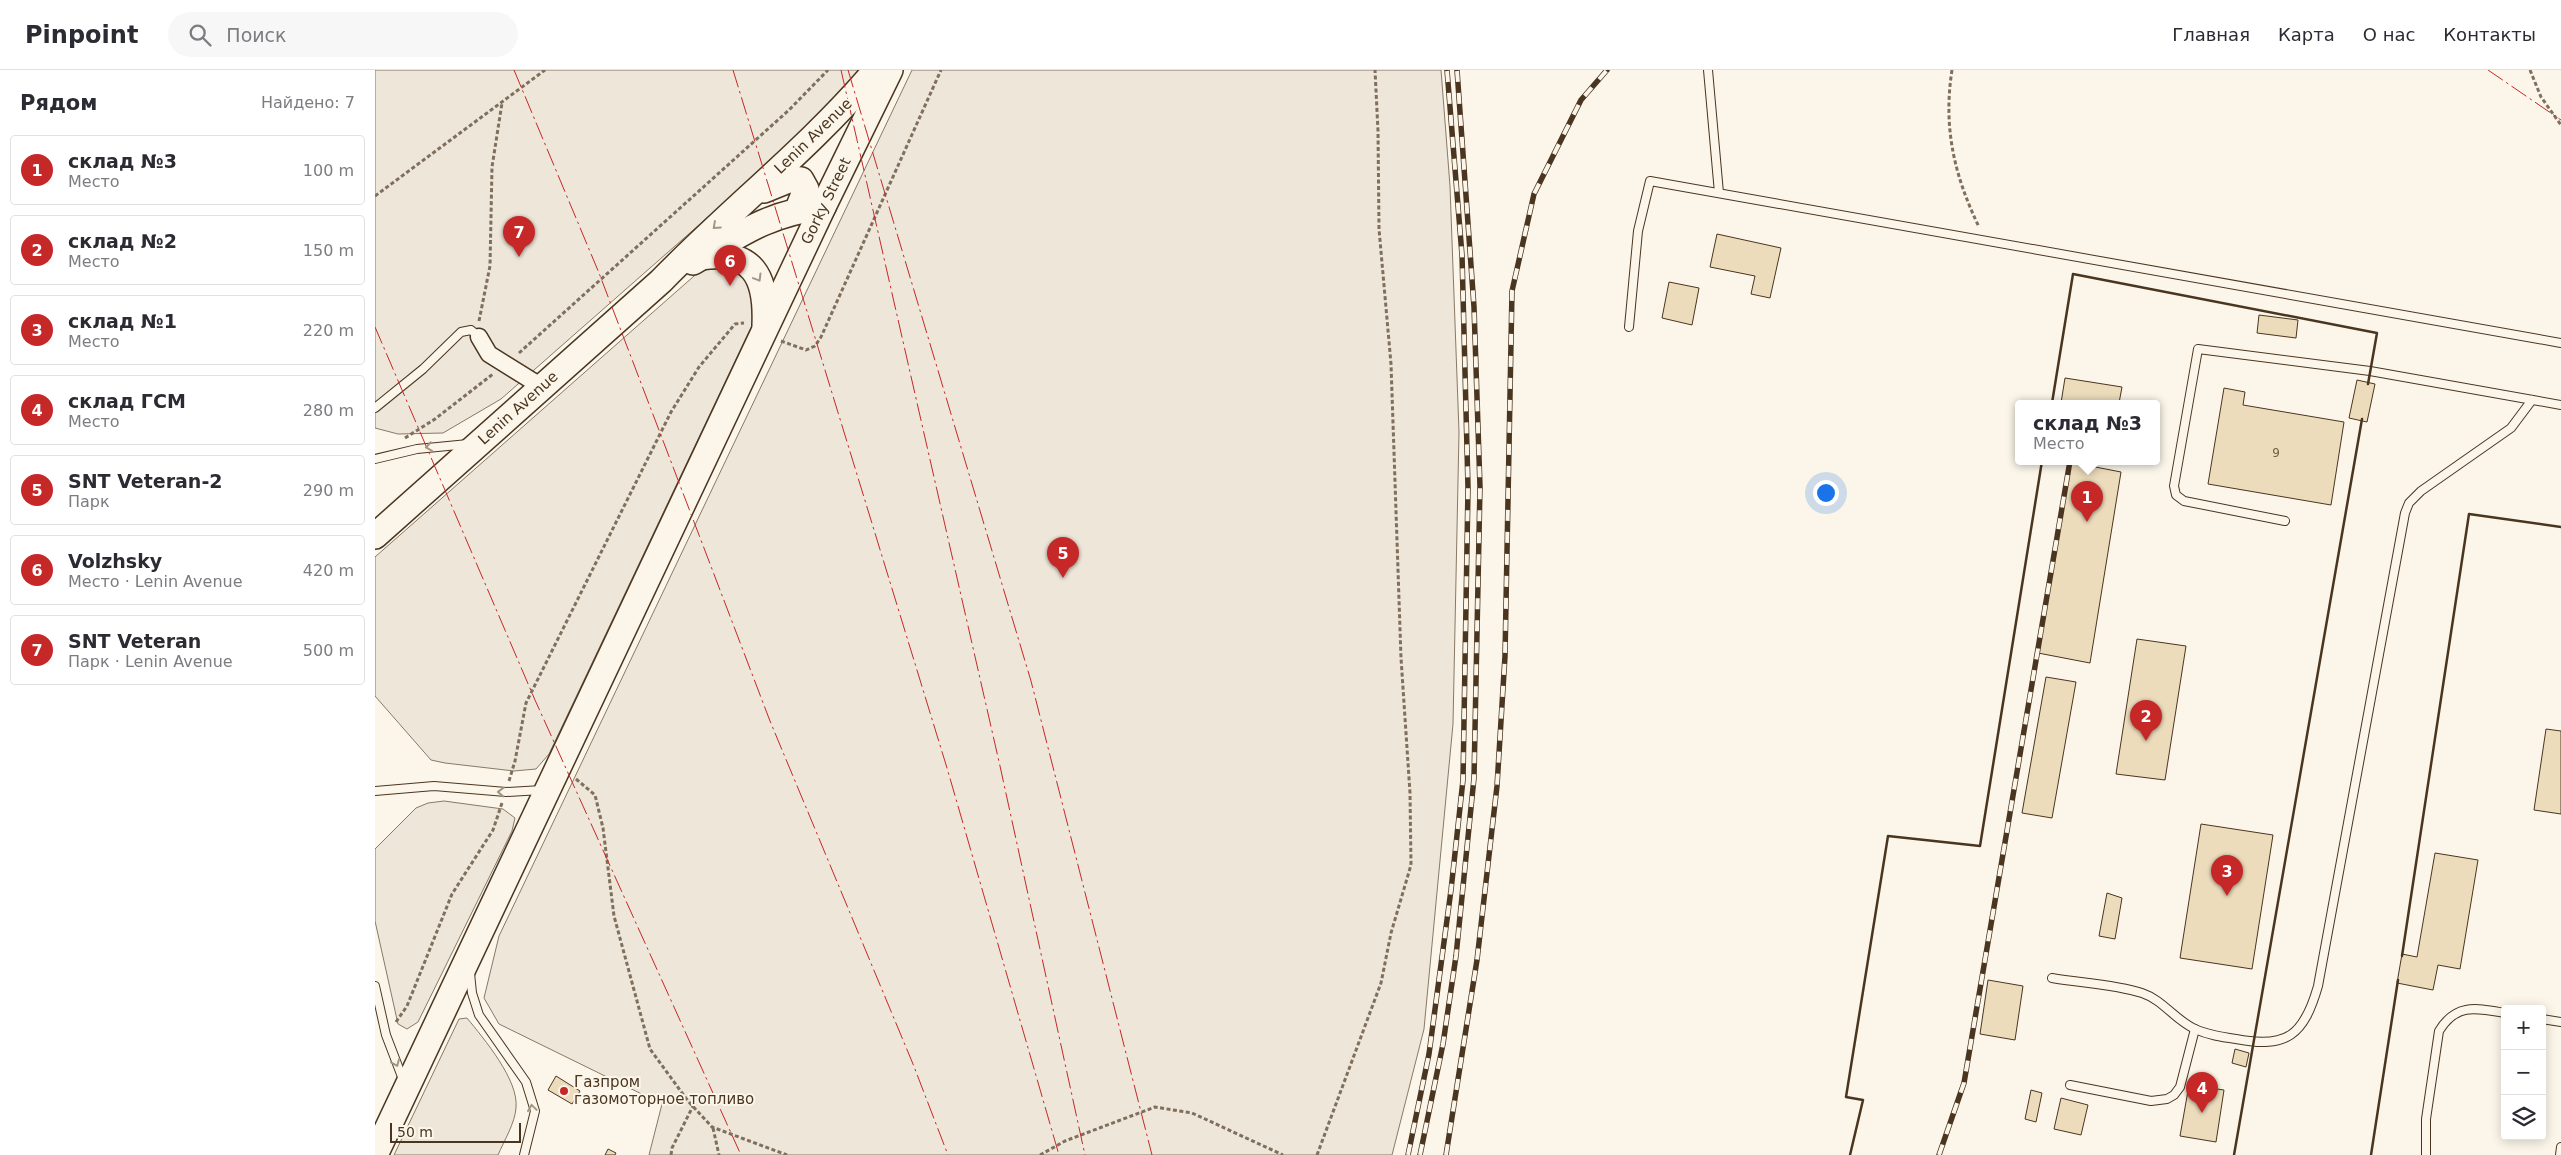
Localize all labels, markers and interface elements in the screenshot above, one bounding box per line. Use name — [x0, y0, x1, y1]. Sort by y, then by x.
search box — [168, 12, 518, 57]
text: Pinpoint — [25, 21, 138, 49]
icon: search — [186, 21, 214, 49]
text: Поиск — [226, 24, 287, 46]
text: Главная — [2172, 24, 2250, 45]
text: Карта — [2278, 24, 2335, 45]
text: О нас — [2363, 24, 2415, 45]
text: Контакты — [2443, 24, 2536, 45]
text: Рядом — [20, 91, 97, 115]
text: Найдено: 7 — [261, 93, 355, 112]
street label: Lenin Avenue — [770, 94, 856, 178]
text: склад №3 — [68, 150, 177, 172]
street label: Gorky Street — [797, 155, 855, 247]
text: 1 — [31, 161, 43, 180]
text: 100 m — [303, 161, 354, 180]
text: Место — [68, 172, 120, 191]
pin: 7 — [503, 216, 535, 257]
one-way arrow — [713, 220, 722, 229]
text: склад №2 — [68, 230, 177, 252]
text: 2 — [31, 241, 43, 260]
text: 150 m — [303, 241, 354, 260]
pin: 6 — [714, 245, 746, 286]
text: Место — [68, 252, 120, 271]
one-way arrow — [751, 272, 761, 281]
text: склад №1 — [68, 310, 177, 332]
text: 3 — [31, 321, 43, 340]
text: 220 m — [303, 321, 354, 340]
text: Место — [68, 332, 120, 351]
street label: Lenin Avenue — [474, 368, 562, 448]
text: склад ГСМ — [68, 390, 186, 412]
popup — [2015, 400, 2160, 465]
text: 4 — [31, 401, 43, 420]
text: 280 m — [303, 401, 354, 420]
text: Место — [68, 412, 120, 431]
text: склад №3 — [2033, 412, 2142, 434]
text: Место — [2033, 434, 2085, 453]
one-way arrow — [424, 441, 432, 452]
house number: 9 — [2272, 446, 2280, 460]
text: SNT Veteran-2 — [68, 470, 223, 492]
your location — [1813, 480, 1839, 506]
text: 5 — [31, 481, 43, 500]
text: 290 m — [303, 481, 354, 500]
pin: 1 — [2071, 481, 2103, 522]
text: Парк — [68, 492, 110, 511]
pin: 5 — [1047, 537, 1079, 578]
text: Volzhsky — [68, 550, 162, 572]
text: 6 — [31, 561, 43, 580]
text: 420 m — [303, 561, 354, 580]
text: Место · Lenin Avenue — [68, 572, 243, 591]
text: SNT Veteran — [68, 630, 201, 652]
text: 7 — [31, 641, 43, 660]
text: 500 m — [303, 641, 354, 660]
text: Парк · Lenin Avenue — [68, 652, 233, 671]
pin: 2 — [2130, 700, 2162, 741]
one-way arrow — [496, 786, 504, 797]
pin: 3 — [2211, 855, 2243, 896]
map controls — [2501, 1005, 2546, 1140]
button: + — [2501, 1005, 2546, 1050]
button: − — [2501, 1050, 2546, 1095]
one-way arrow — [390, 1058, 400, 1067]
pin: 4 — [2186, 1072, 2218, 1113]
place label: Газпром газомоторное топливо — [574, 1073, 754, 1108]
marker: Газпром газомоторное топливо — [558, 1085, 570, 1097]
button: layers — [2501, 1095, 2546, 1140]
one-way arrow — [527, 1103, 538, 1111]
scale bar — [390, 1120, 521, 1143]
text: 50 m — [397, 1124, 433, 1140]

